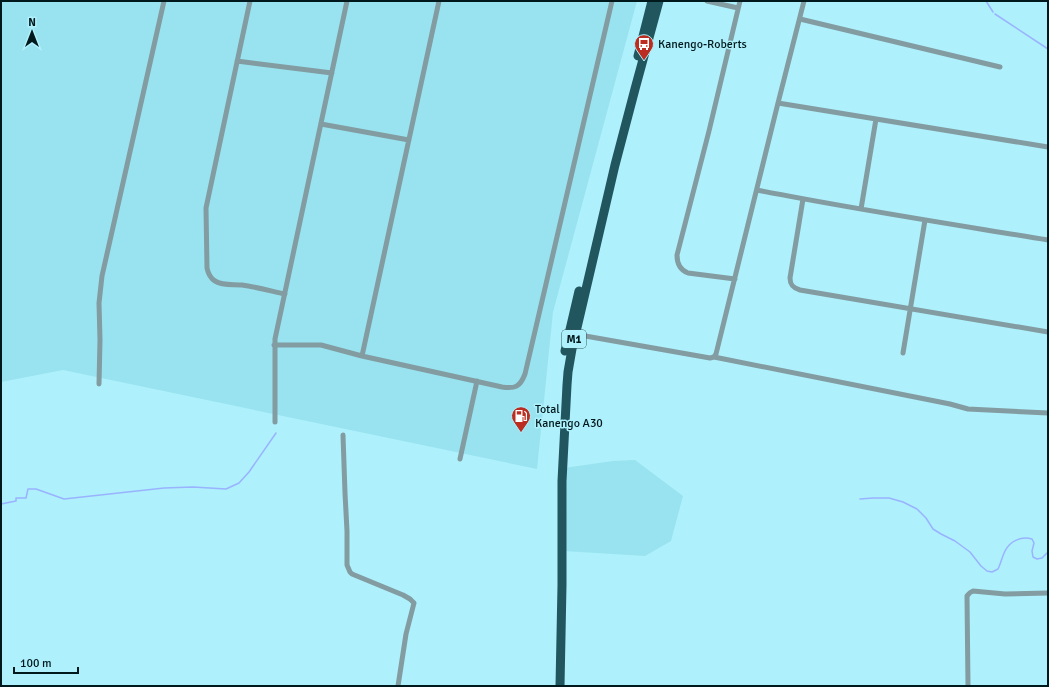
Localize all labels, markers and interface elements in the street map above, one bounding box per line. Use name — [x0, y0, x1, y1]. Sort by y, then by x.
north arrow — [12, 12, 52, 52]
text: N — [28, 16, 36, 29]
bus stop icon: Kanengo-Roberts — [633, 33, 655, 61]
place label: Kanengo-Roberts — [658, 37, 747, 52]
road number: M1 — [562, 330, 586, 348]
place label: Total Kanengo A30 — [535, 402, 603, 431]
fuel station icon: Total Kanengo A30 — [510, 405, 532, 433]
scale bar — [14, 649, 78, 675]
text: 100 m — [20, 656, 52, 671]

